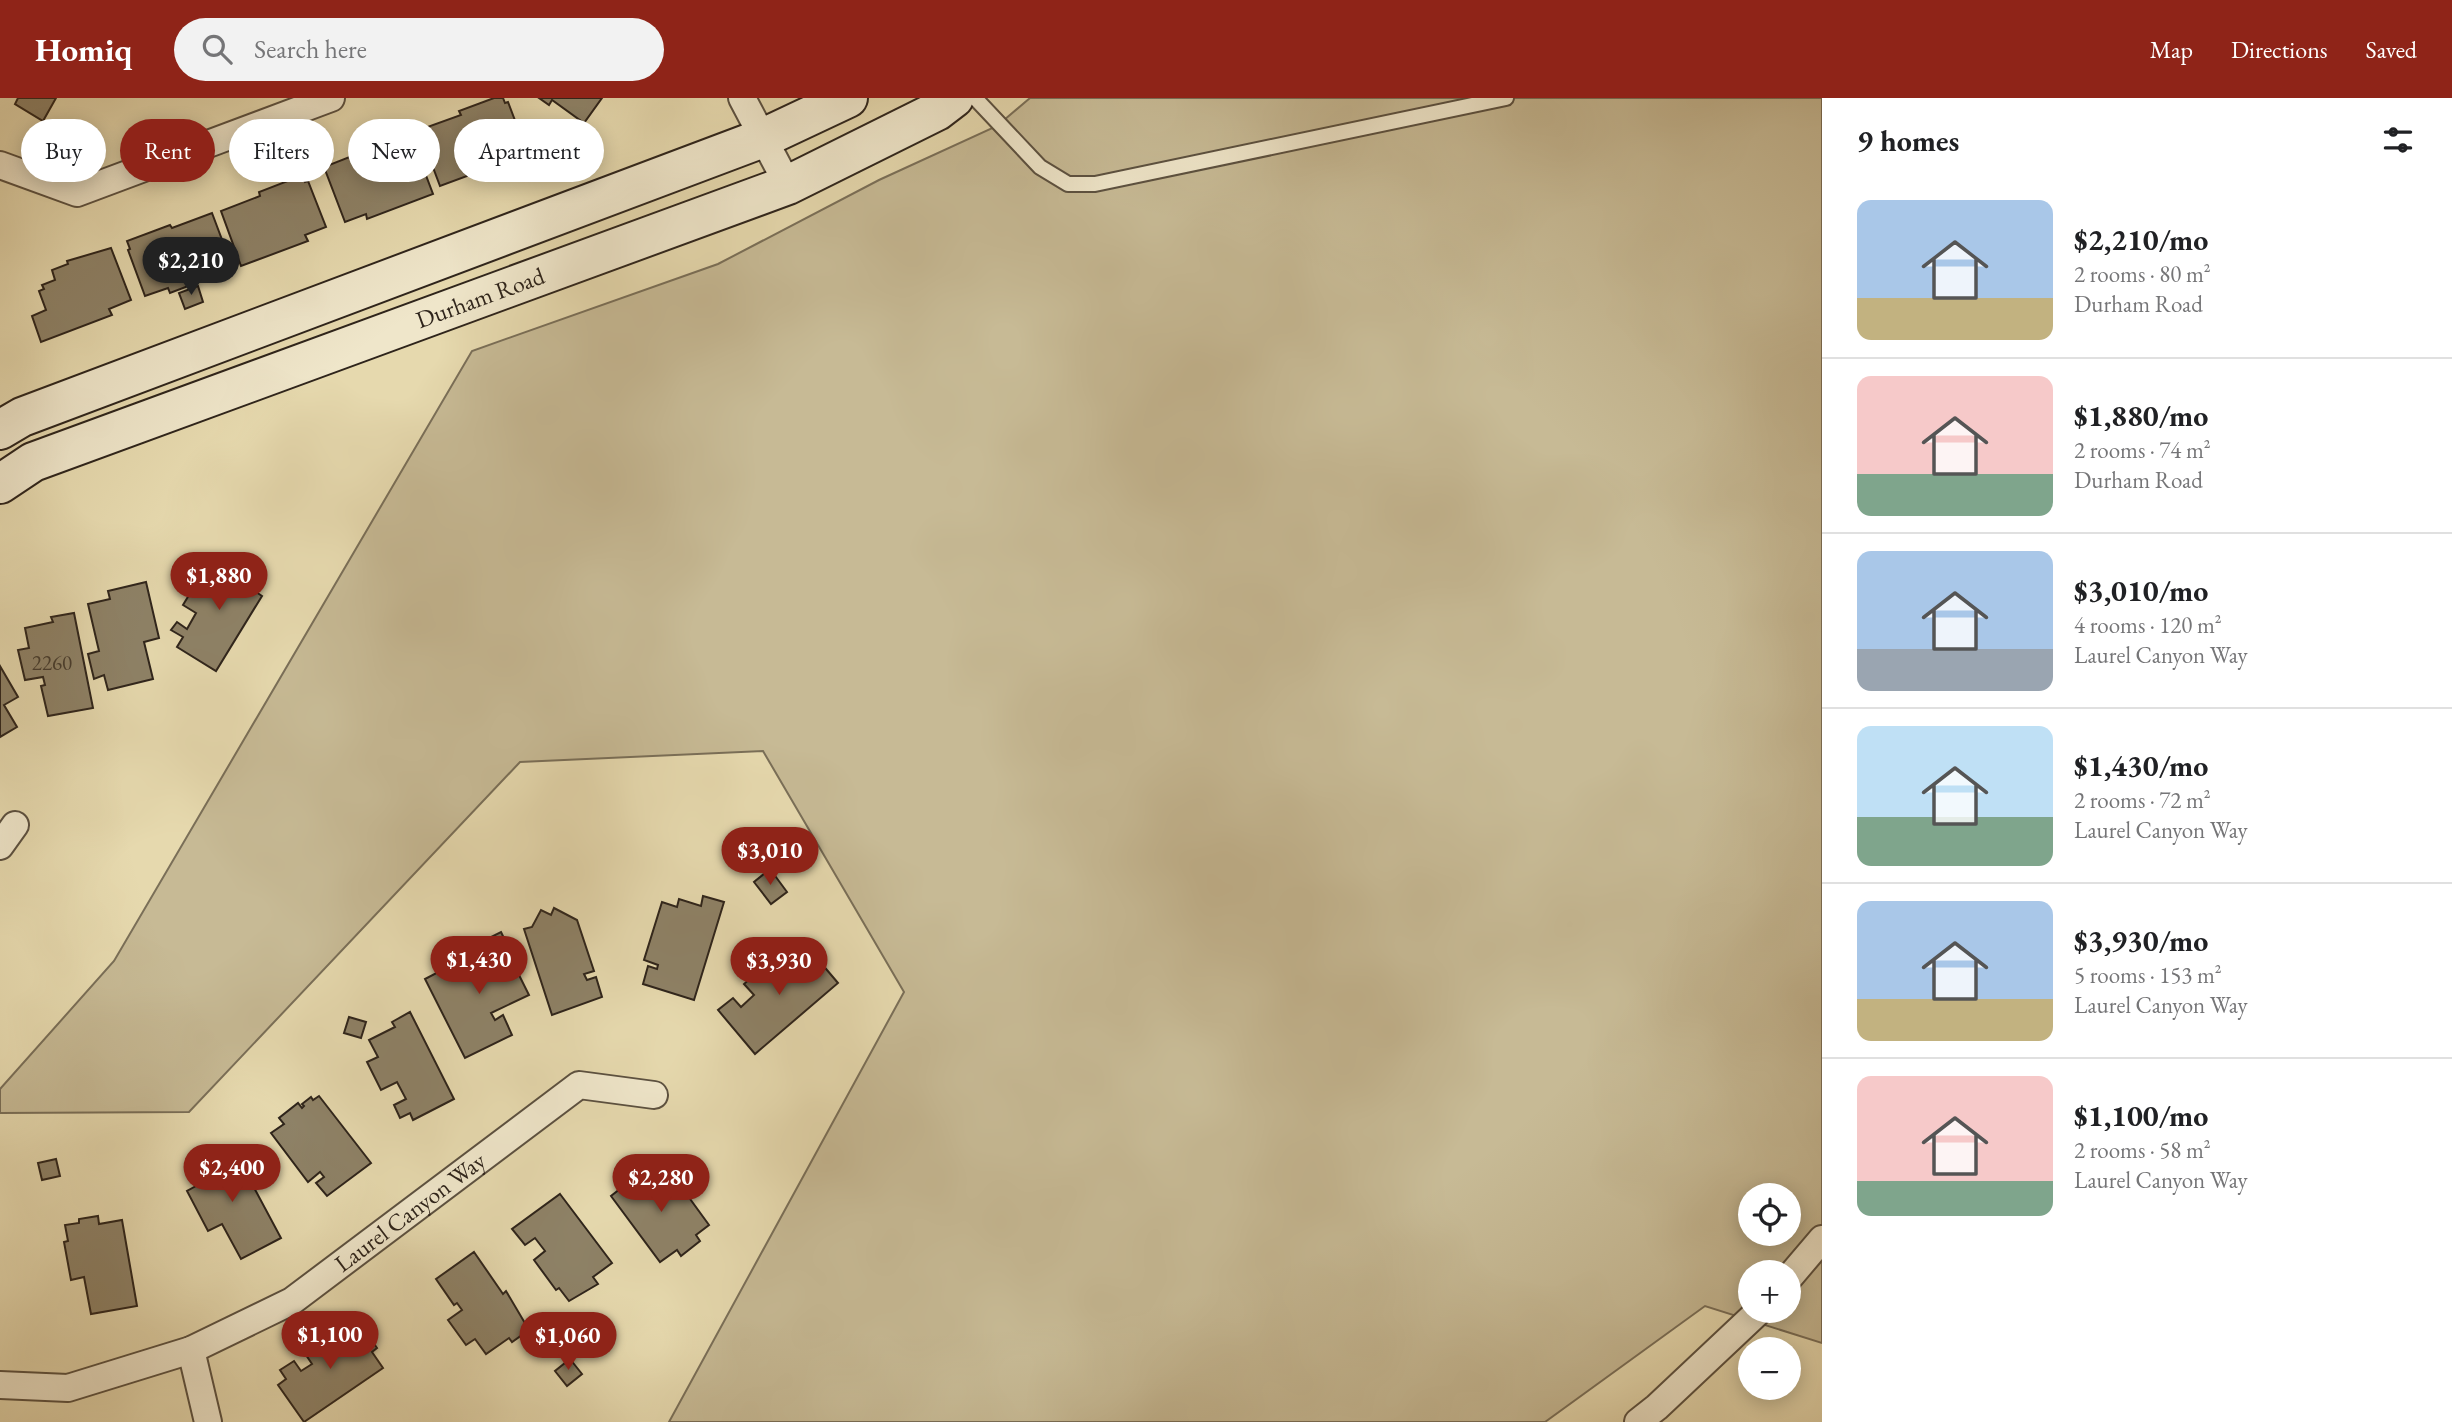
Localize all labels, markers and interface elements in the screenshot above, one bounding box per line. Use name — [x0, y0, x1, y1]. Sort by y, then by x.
search box — [174, 18, 664, 81]
text: Homiq — [35, 28, 132, 71]
icon: search — [198, 30, 236, 68]
text: Search here — [254, 32, 367, 66]
text: Map — [2150, 34, 2193, 65]
text: Directions — [2231, 34, 2328, 65]
text: Saved — [2366, 34, 2417, 65]
chip: Buy — [21, 119, 106, 182]
chip: Rent — [120, 119, 215, 182]
chip: Filters — [229, 119, 334, 182]
chip: New — [348, 119, 440, 182]
chip: Apartment — [454, 119, 604, 182]
text: 9 homes — [1857, 121, 1959, 160]
icon: filters — [2379, 121, 2417, 159]
text: $2,210/mo — [2074, 220, 2208, 259]
icon: home — [1913, 228, 1997, 312]
pin: $2,210 — [134, 238, 248, 297]
text: $2,210 — [159, 245, 223, 275]
street label: Durham Road — [412, 259, 549, 335]
text: 2 rooms · 80 m² — [2074, 259, 2211, 289]
text: Durham Road — [2074, 289, 2203, 319]
text: $1,880/mo — [2074, 396, 2208, 435]
icon: home — [1913, 404, 1997, 488]
text: 2 rooms · 74 m² — [2074, 435, 2211, 465]
text: Durham Road — [2074, 465, 2203, 495]
pin: $1,880 — [162, 552, 276, 612]
text: $1,880 — [187, 560, 251, 590]
text: $3,010/mo — [2074, 571, 2208, 610]
icon: home — [1913, 579, 1997, 663]
text: 4 rooms · 120 m² — [2074, 610, 2222, 640]
text: Laurel Canyon Way — [2074, 640, 2248, 670]
house number: 2260 — [32, 649, 72, 676]
text: $1,430/mo — [2074, 746, 2208, 785]
icon: home — [1913, 754, 1997, 838]
text: 2 rooms · 72 m² — [2074, 785, 2211, 815]
text: Laurel Canyon Way — [2074, 815, 2248, 845]
pin: $3,010 — [713, 828, 827, 887]
text: $3,010 — [738, 835, 802, 865]
text: $3,930/mo — [2074, 921, 2208, 960]
icon: home — [1913, 929, 1997, 1013]
pin: $1,430 — [422, 936, 536, 996]
pin: $3,930 — [722, 937, 836, 997]
text: $1,430 — [447, 944, 511, 974]
text: $3,930 — [747, 945, 811, 975]
text: 5 rooms · 153 m² — [2074, 960, 2222, 990]
text: Laurel Canyon Way — [2074, 990, 2248, 1020]
text: $1,100/mo — [2074, 1096, 2208, 1135]
icon: home — [1913, 1104, 1997, 1188]
text: 2 rooms · 58 m² — [2074, 1135, 2211, 1165]
pin: $2,400 — [175, 1144, 289, 1204]
street label: Laurel Canyon Way — [328, 1144, 492, 1279]
text: $2,400 — [200, 1152, 264, 1182]
pin: $2,280 — [604, 1154, 718, 1214]
text: $2,280 — [629, 1162, 693, 1192]
text: Laurel Canyon Way — [2074, 1165, 2248, 1195]
map controls — [1738, 1183, 1801, 1400]
button: locate — [1738, 1183, 1801, 1246]
button: + — [1738, 1260, 1801, 1323]
pin: $1,100 — [273, 1312, 387, 1371]
pin: $1,060 — [511, 1312, 625, 1372]
text: $1,100 — [298, 1319, 362, 1349]
text: $1,060 — [536, 1320, 600, 1350]
button: − — [1738, 1337, 1801, 1400]

